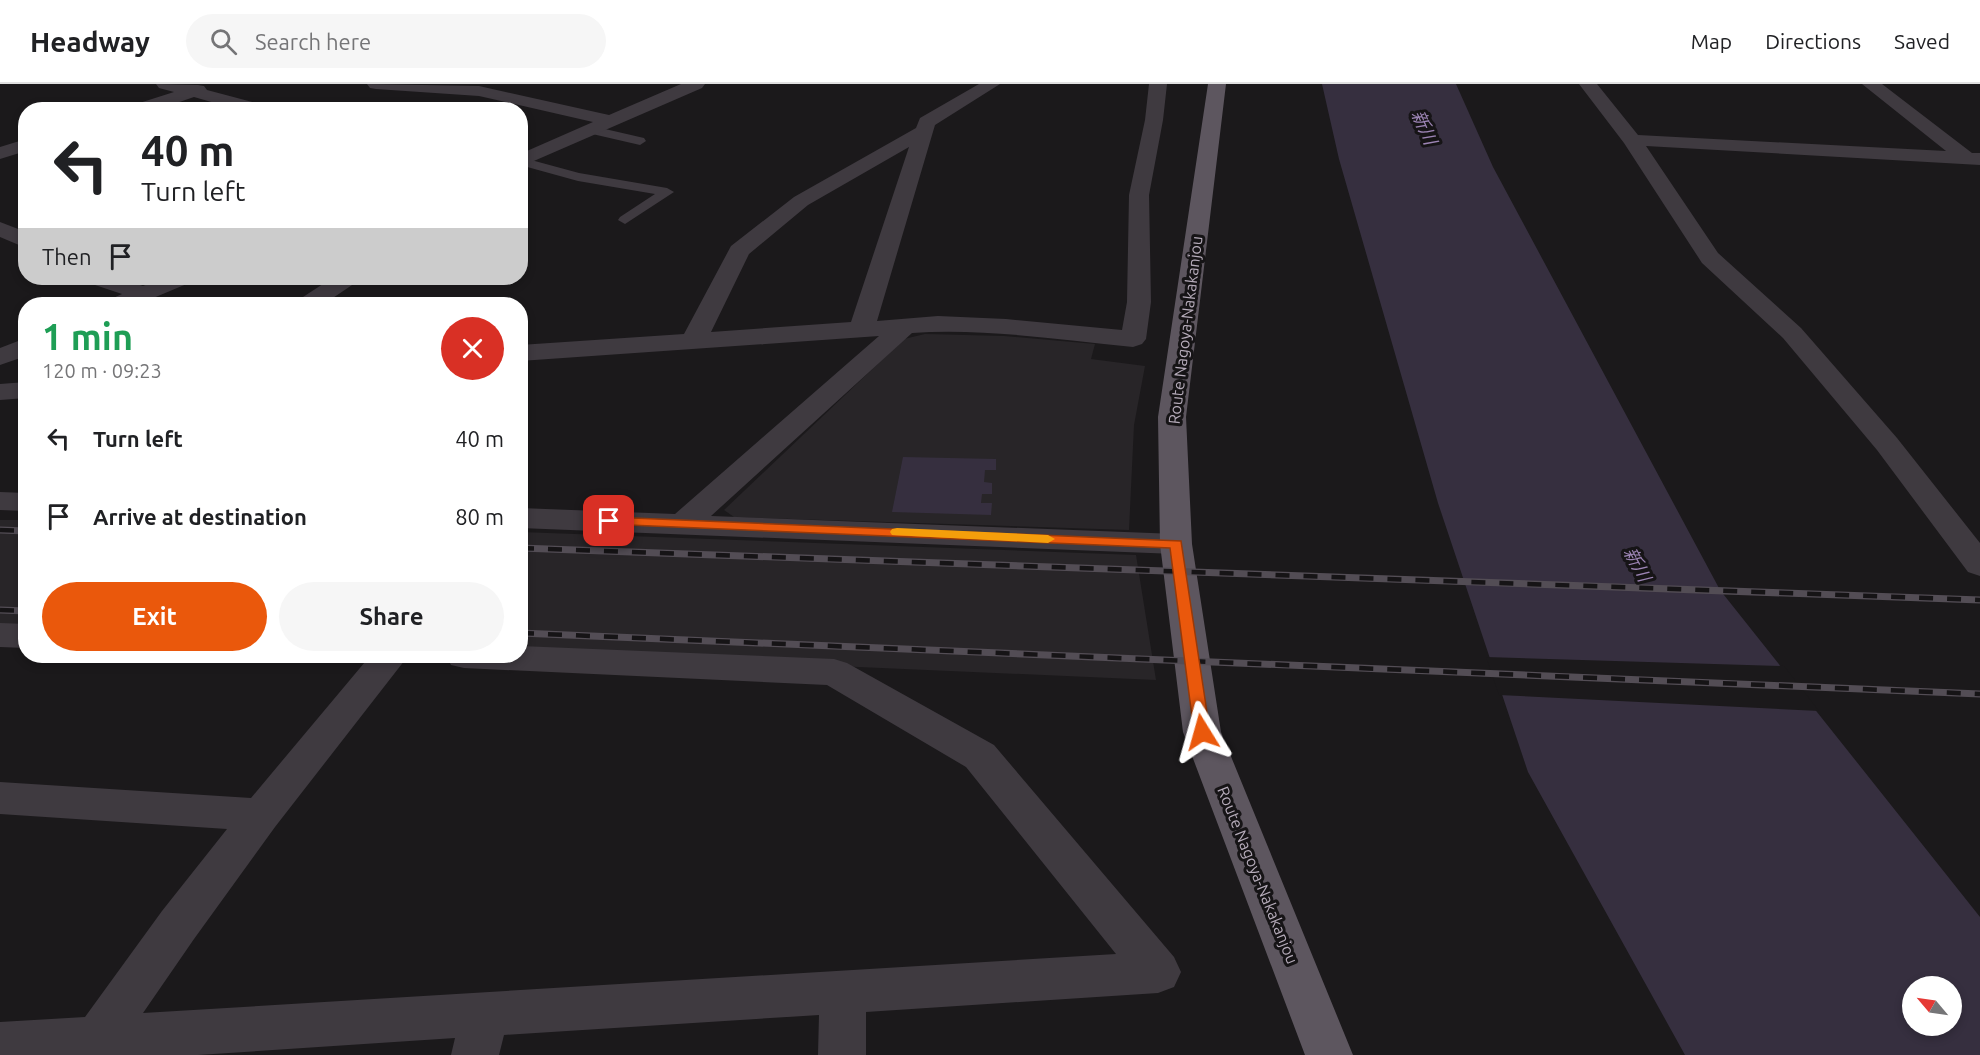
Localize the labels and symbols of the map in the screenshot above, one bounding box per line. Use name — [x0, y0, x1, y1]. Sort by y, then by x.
water label: 新川 — [1409, 106, 1442, 149]
street label: Route Nagoya-Nakakanjou — [1165, 235, 1205, 425]
pin — [583, 495, 634, 546]
water label: 新川 — [1621, 543, 1656, 586]
position arrow — [1170, 700, 1234, 764]
street label: Route Nagoya-Nakakanjou — [1214, 784, 1302, 966]
north arrow — [1902, 976, 1962, 1036]

